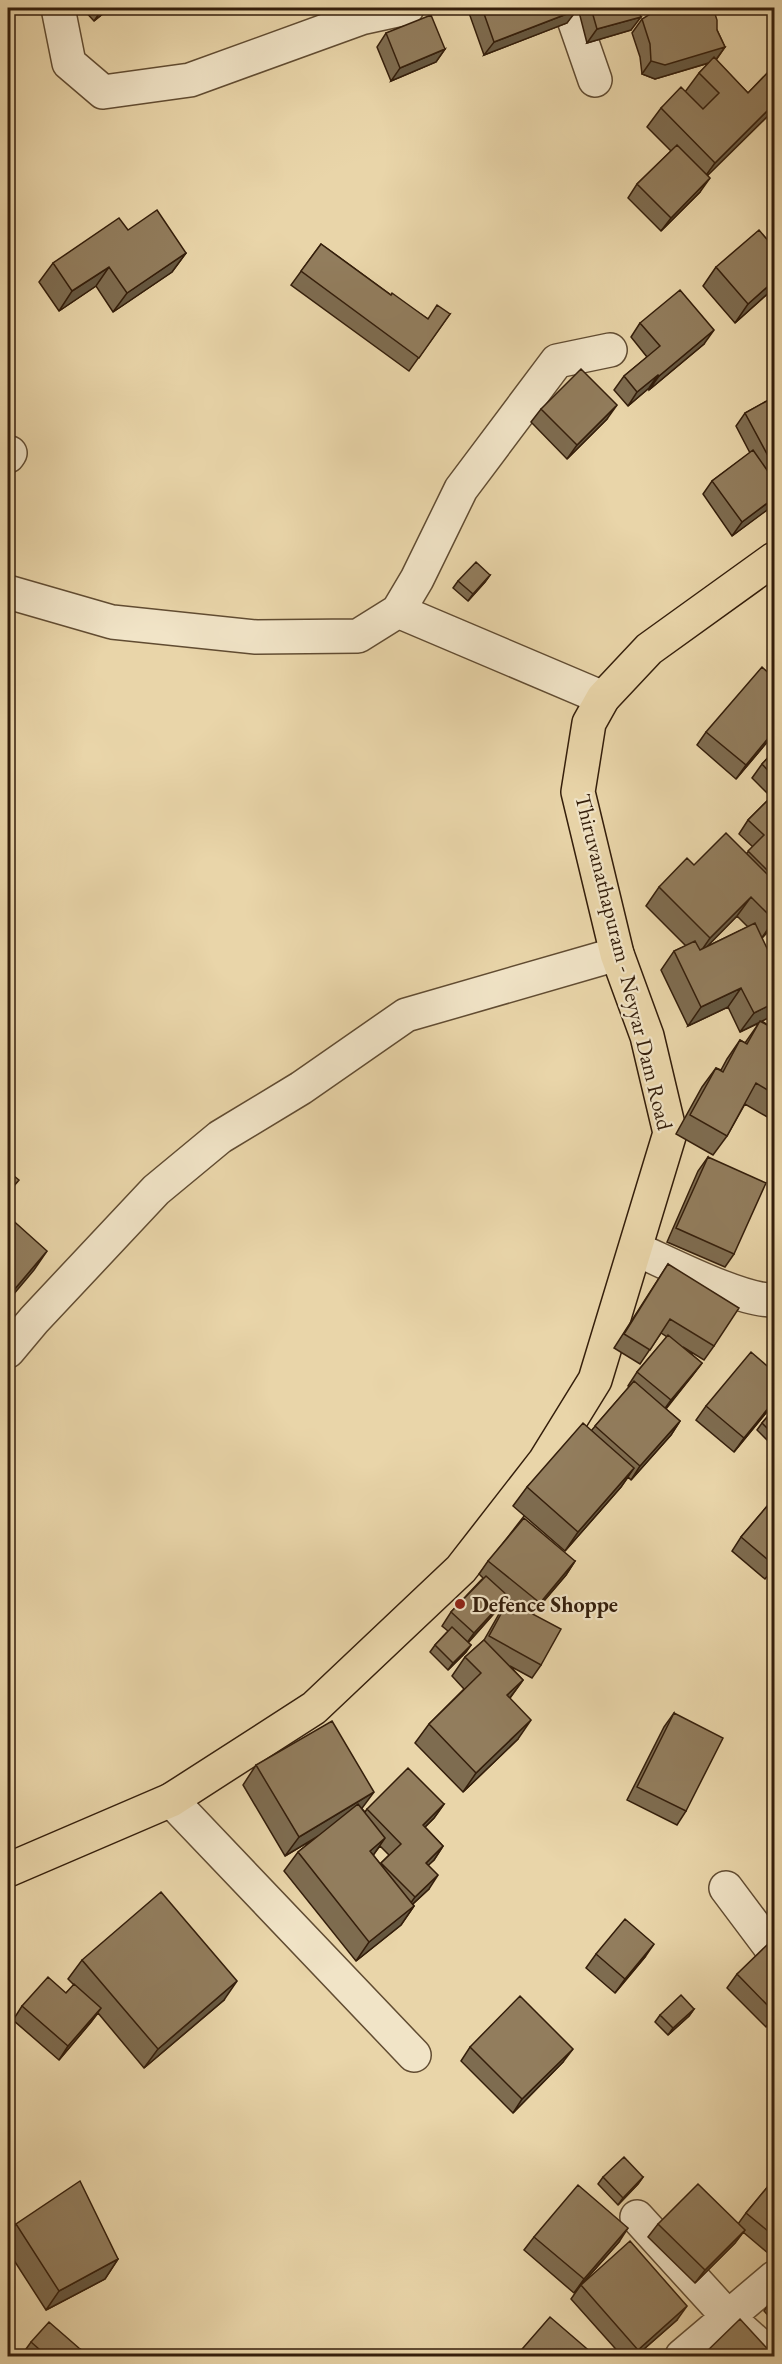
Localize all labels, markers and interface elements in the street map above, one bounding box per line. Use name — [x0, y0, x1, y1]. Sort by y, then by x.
street label: Thiruvanathapuram - Neyyar Dam Road — [568, 791, 680, 1134]
place label: Defence Shoppe — [472, 1590, 618, 1619]
marker: Defence Shoppe — [453, 1597, 467, 1611]

